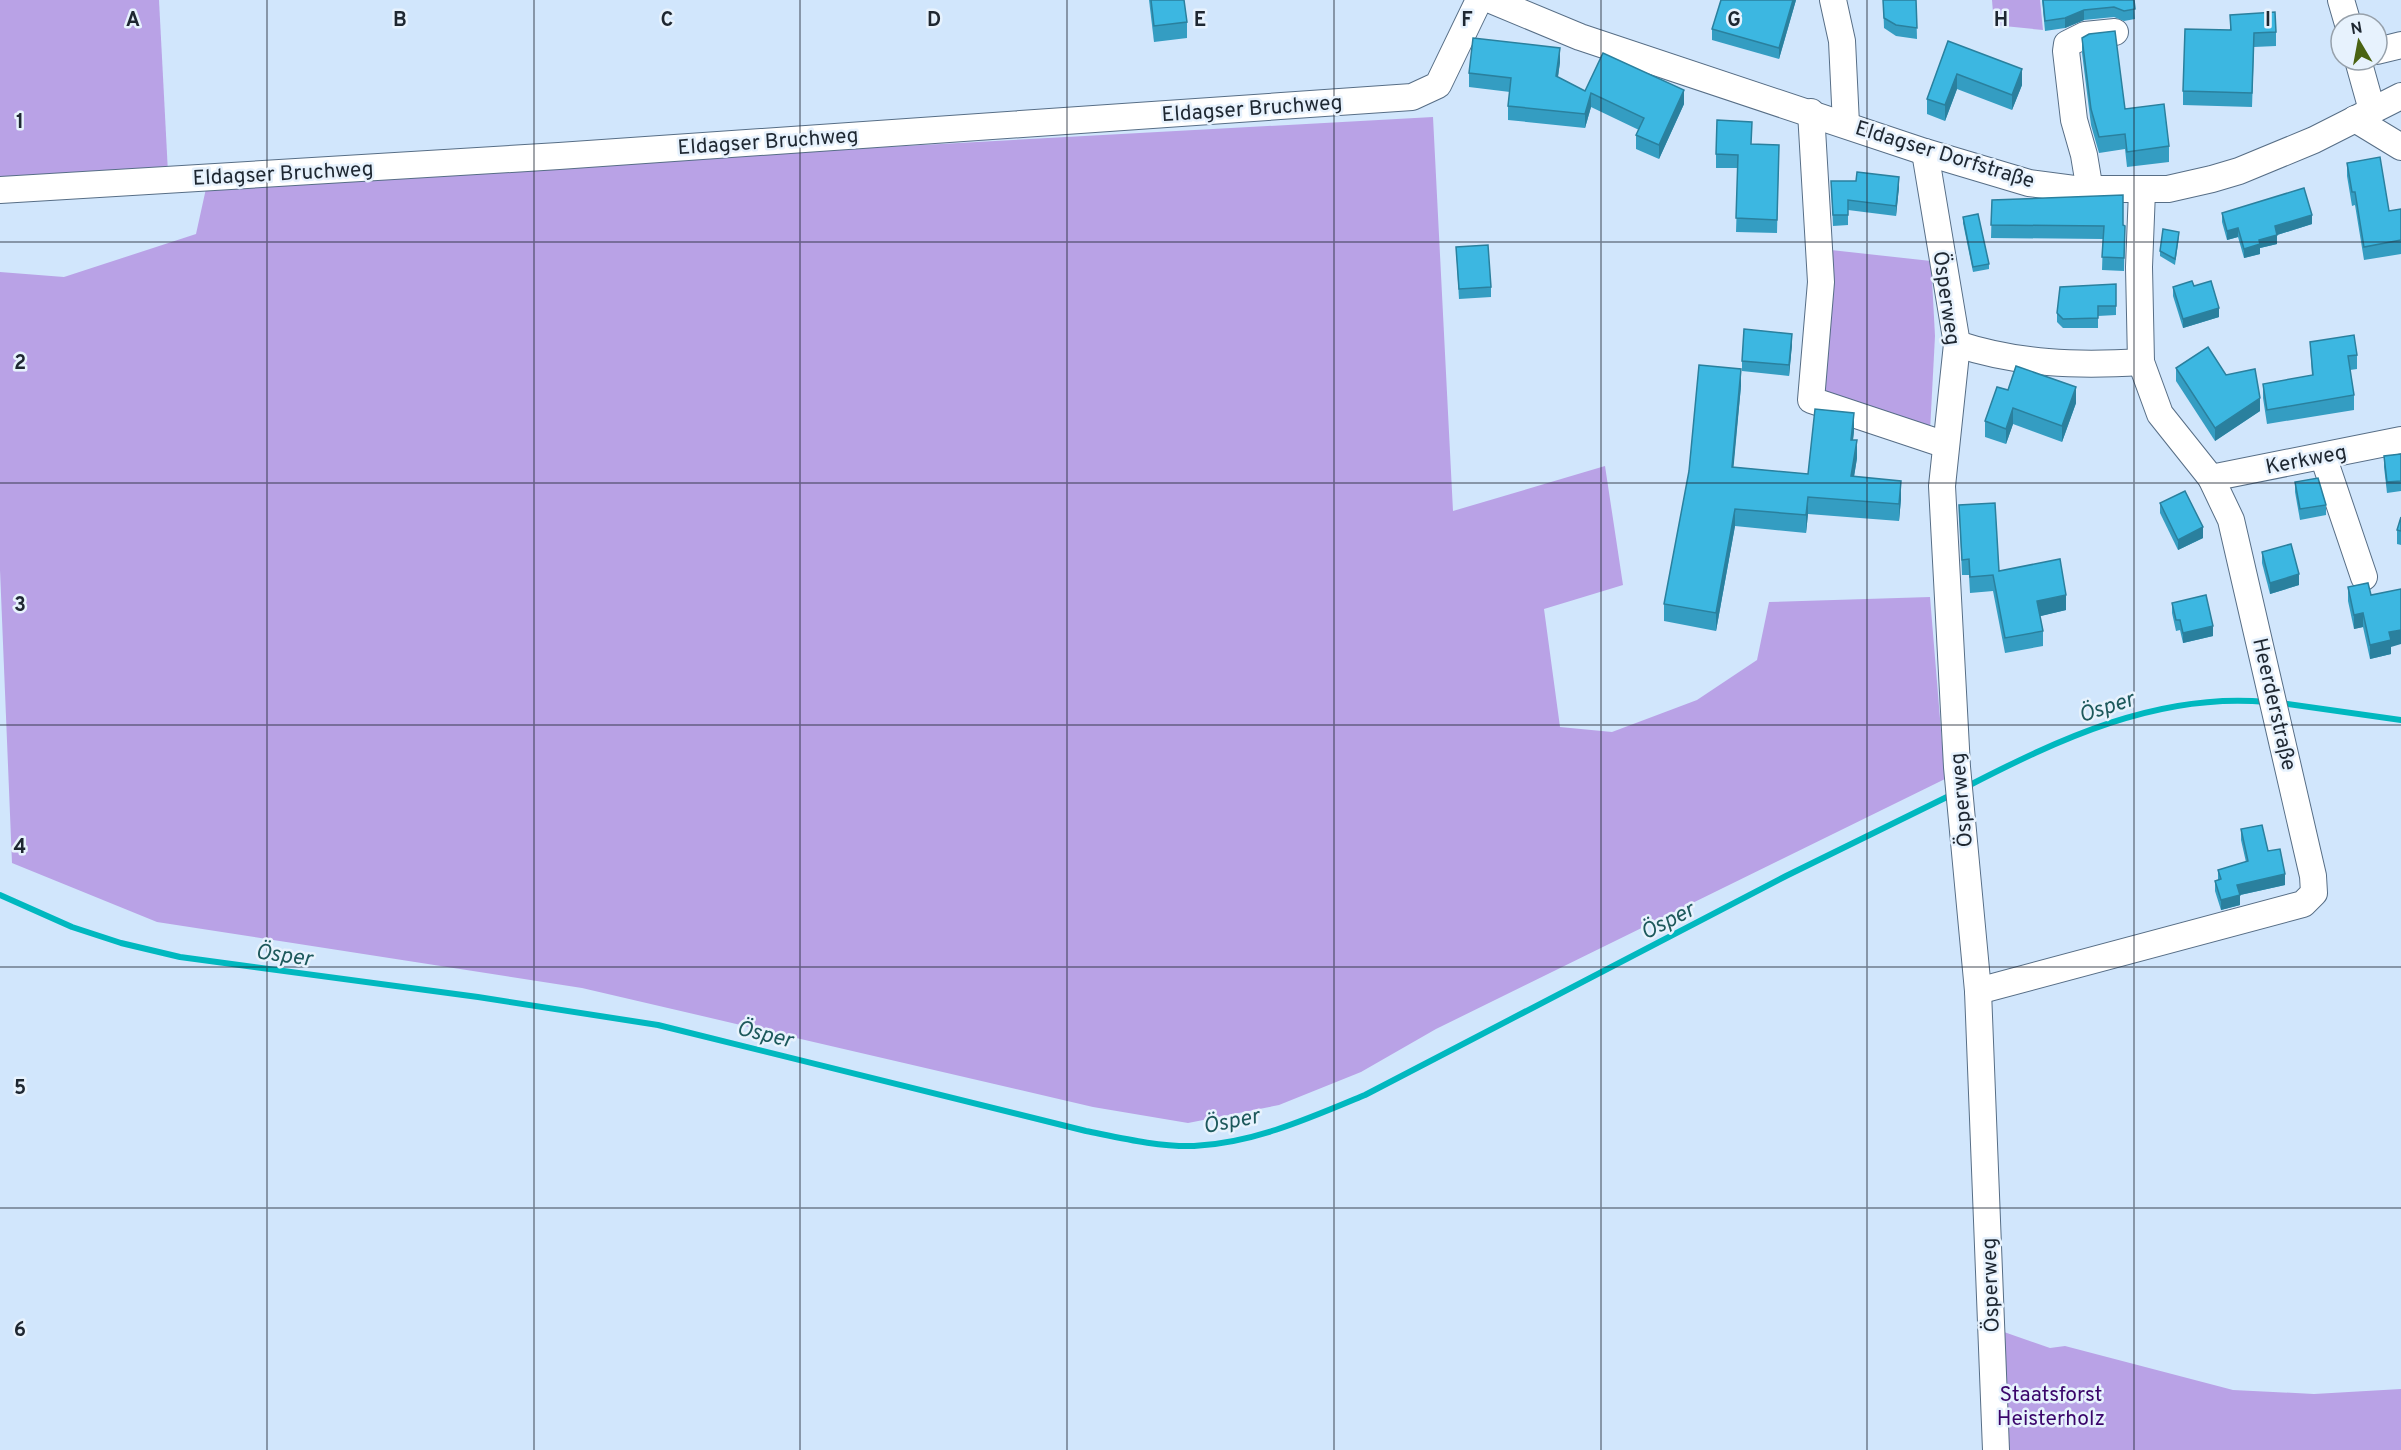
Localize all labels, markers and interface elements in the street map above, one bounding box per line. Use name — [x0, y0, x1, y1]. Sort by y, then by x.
text: A — [126, 8, 140, 34]
text: B — [393, 8, 407, 34]
text: C — [661, 8, 673, 34]
text: D — [927, 8, 941, 34]
text: E — [1194, 8, 1206, 34]
text: F — [1461, 8, 1473, 34]
text: G — [1727, 8, 1741, 34]
text: H — [1994, 8, 2008, 34]
text: I — [2265, 8, 2271, 34]
north arrow — [2329, 12, 2389, 72]
text: N — [2349, 18, 2364, 40]
street label: Eldagser Bruchweg — [1161, 90, 1343, 129]
text: 1 — [16, 110, 24, 136]
street label: Eldagser Dorfstraße — [1852, 115, 2038, 196]
street label: Eldagser Bruchweg — [677, 123, 859, 162]
street label: Eldagser Bruchweg — [192, 156, 374, 193]
street label: Ösperweg — [1926, 249, 1965, 347]
text: 2 — [14, 351, 26, 377]
street label: Kerkweg — [2263, 439, 2349, 482]
text: 3 — [14, 593, 26, 619]
street label: Heerderstraße — [2245, 635, 2302, 773]
water label: Ösper — [2075, 684, 2140, 730]
street label: Ösperweg — [1945, 751, 1980, 848]
text: 4 — [14, 835, 26, 861]
water label: Ösper — [1636, 895, 1701, 947]
water label: Ösper — [254, 937, 316, 974]
water label: Ösper — [734, 1013, 797, 1056]
text: 5 — [14, 1076, 26, 1102]
water label: Ösper — [1201, 1102, 1264, 1141]
street label: Ösperweg — [1976, 1237, 2007, 1333]
text: 6 — [14, 1318, 26, 1344]
park label: Staatsforst Heisterholz — [1997, 1382, 2105, 1433]

